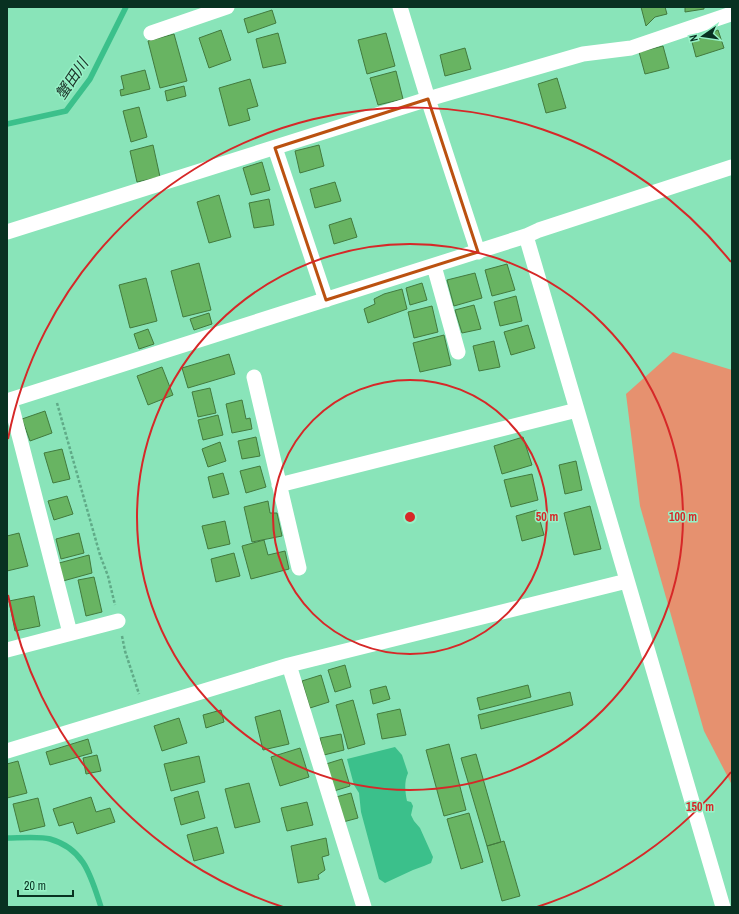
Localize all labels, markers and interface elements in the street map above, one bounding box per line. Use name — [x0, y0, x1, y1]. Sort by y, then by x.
north arrow — [683, 16, 723, 56]
text: N — [686, 34, 701, 43]
water label: 蟹田川 — [50, 53, 94, 103]
text: 50 m — [536, 509, 558, 525]
text: 100 m — [669, 509, 697, 525]
centre of rings — [403, 510, 417, 524]
text: 150 m — [686, 799, 714, 815]
scale bar — [18, 872, 73, 898]
text: 20 m — [24, 878, 46, 894]

